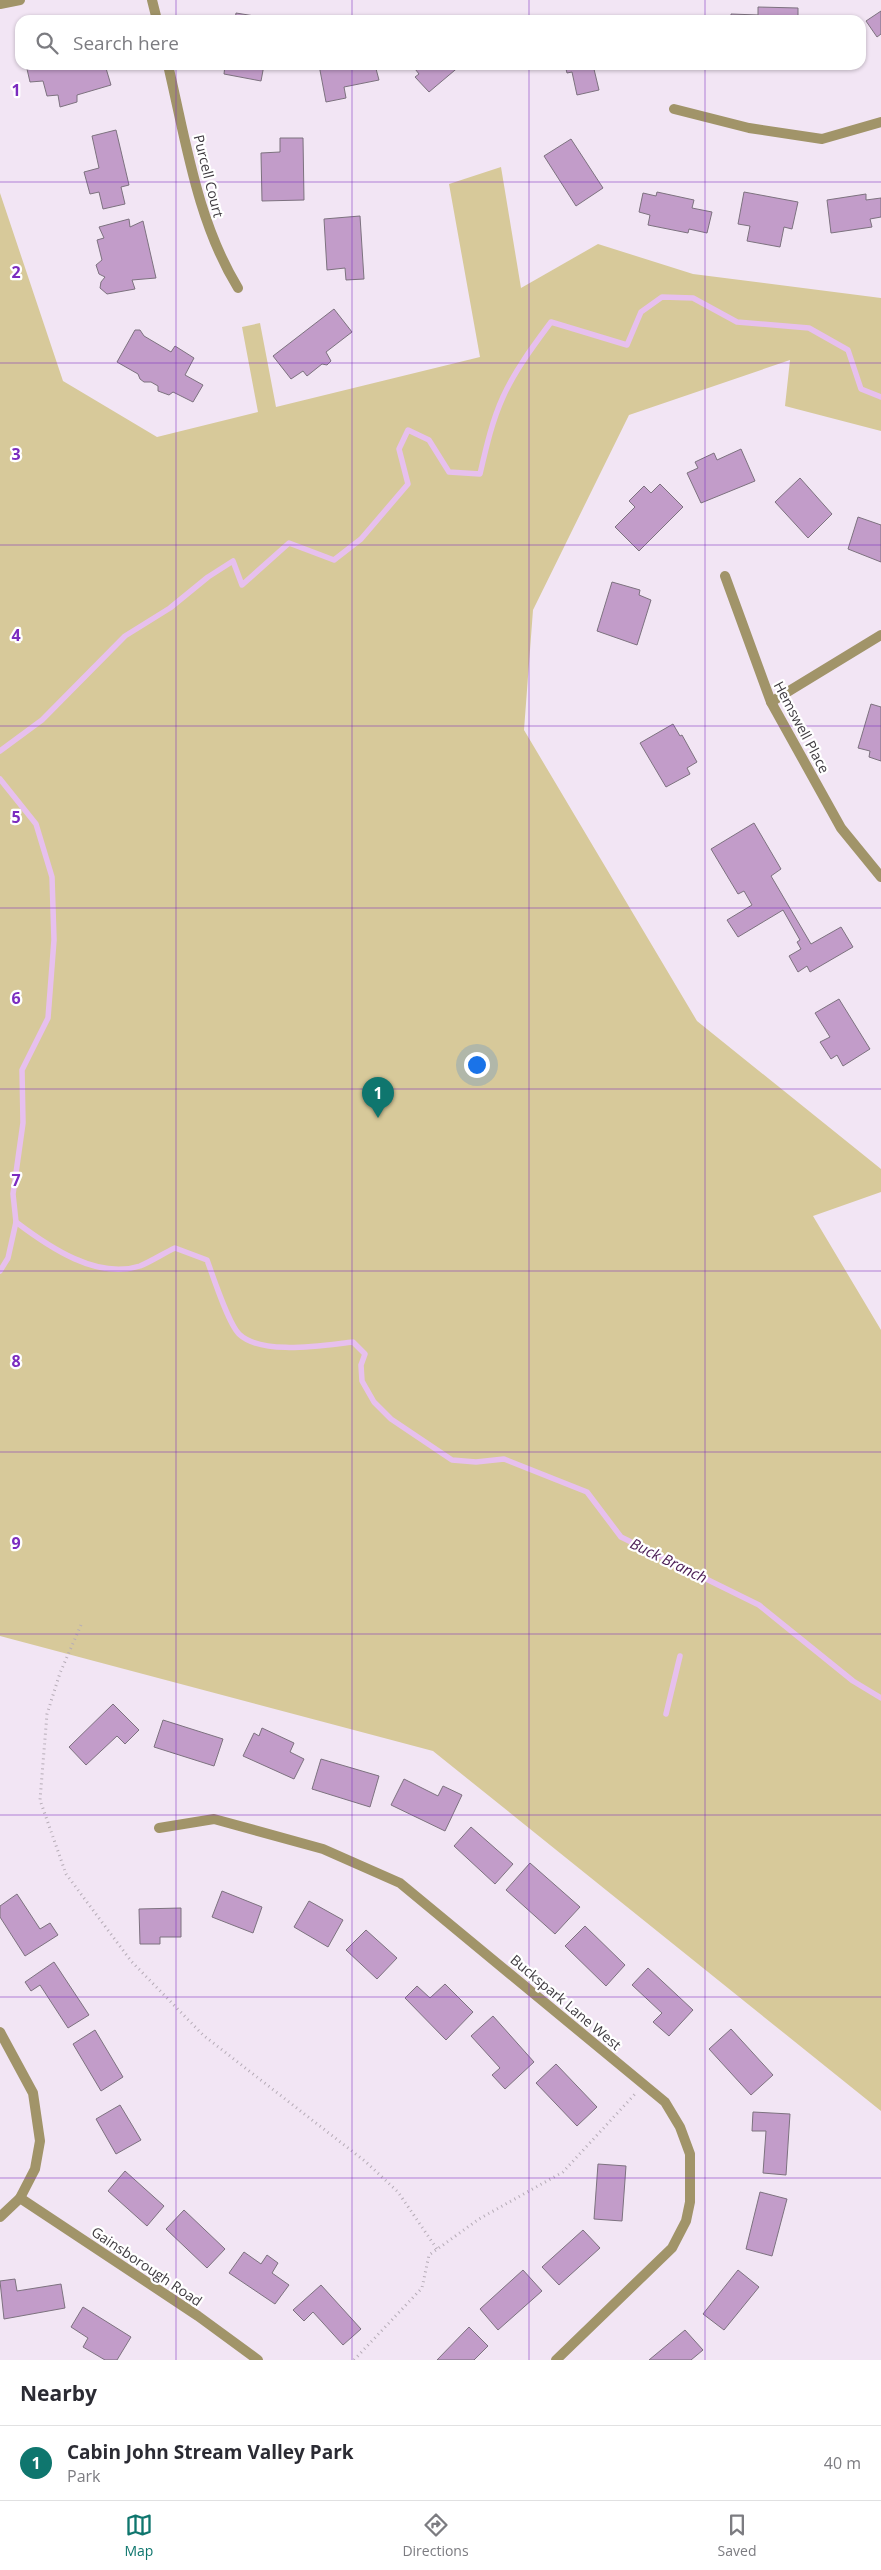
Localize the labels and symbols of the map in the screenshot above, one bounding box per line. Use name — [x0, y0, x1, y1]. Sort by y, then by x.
text: 1 — [11, 79, 21, 101]
street label: Purcell Court — [190, 133, 228, 219]
text: 2 — [11, 261, 21, 283]
text: 3 — [11, 443, 21, 465]
text: 4 — [11, 624, 21, 646]
street label: Hemswell Place — [770, 678, 834, 776]
text: 5 — [11, 806, 21, 828]
text: 6 — [11, 987, 21, 1009]
your location — [464, 1052, 490, 1078]
pin: 1 — [362, 1077, 394, 1118]
text: 7 — [11, 1169, 21, 1191]
text: 8 — [11, 1350, 21, 1372]
text: 9 — [11, 1532, 21, 1554]
water label: Buck Branch — [627, 1533, 711, 1587]
street label: Buckspark Lane West — [507, 1950, 625, 2054]
street label: Gainsborough Road — [88, 2222, 206, 2310]

